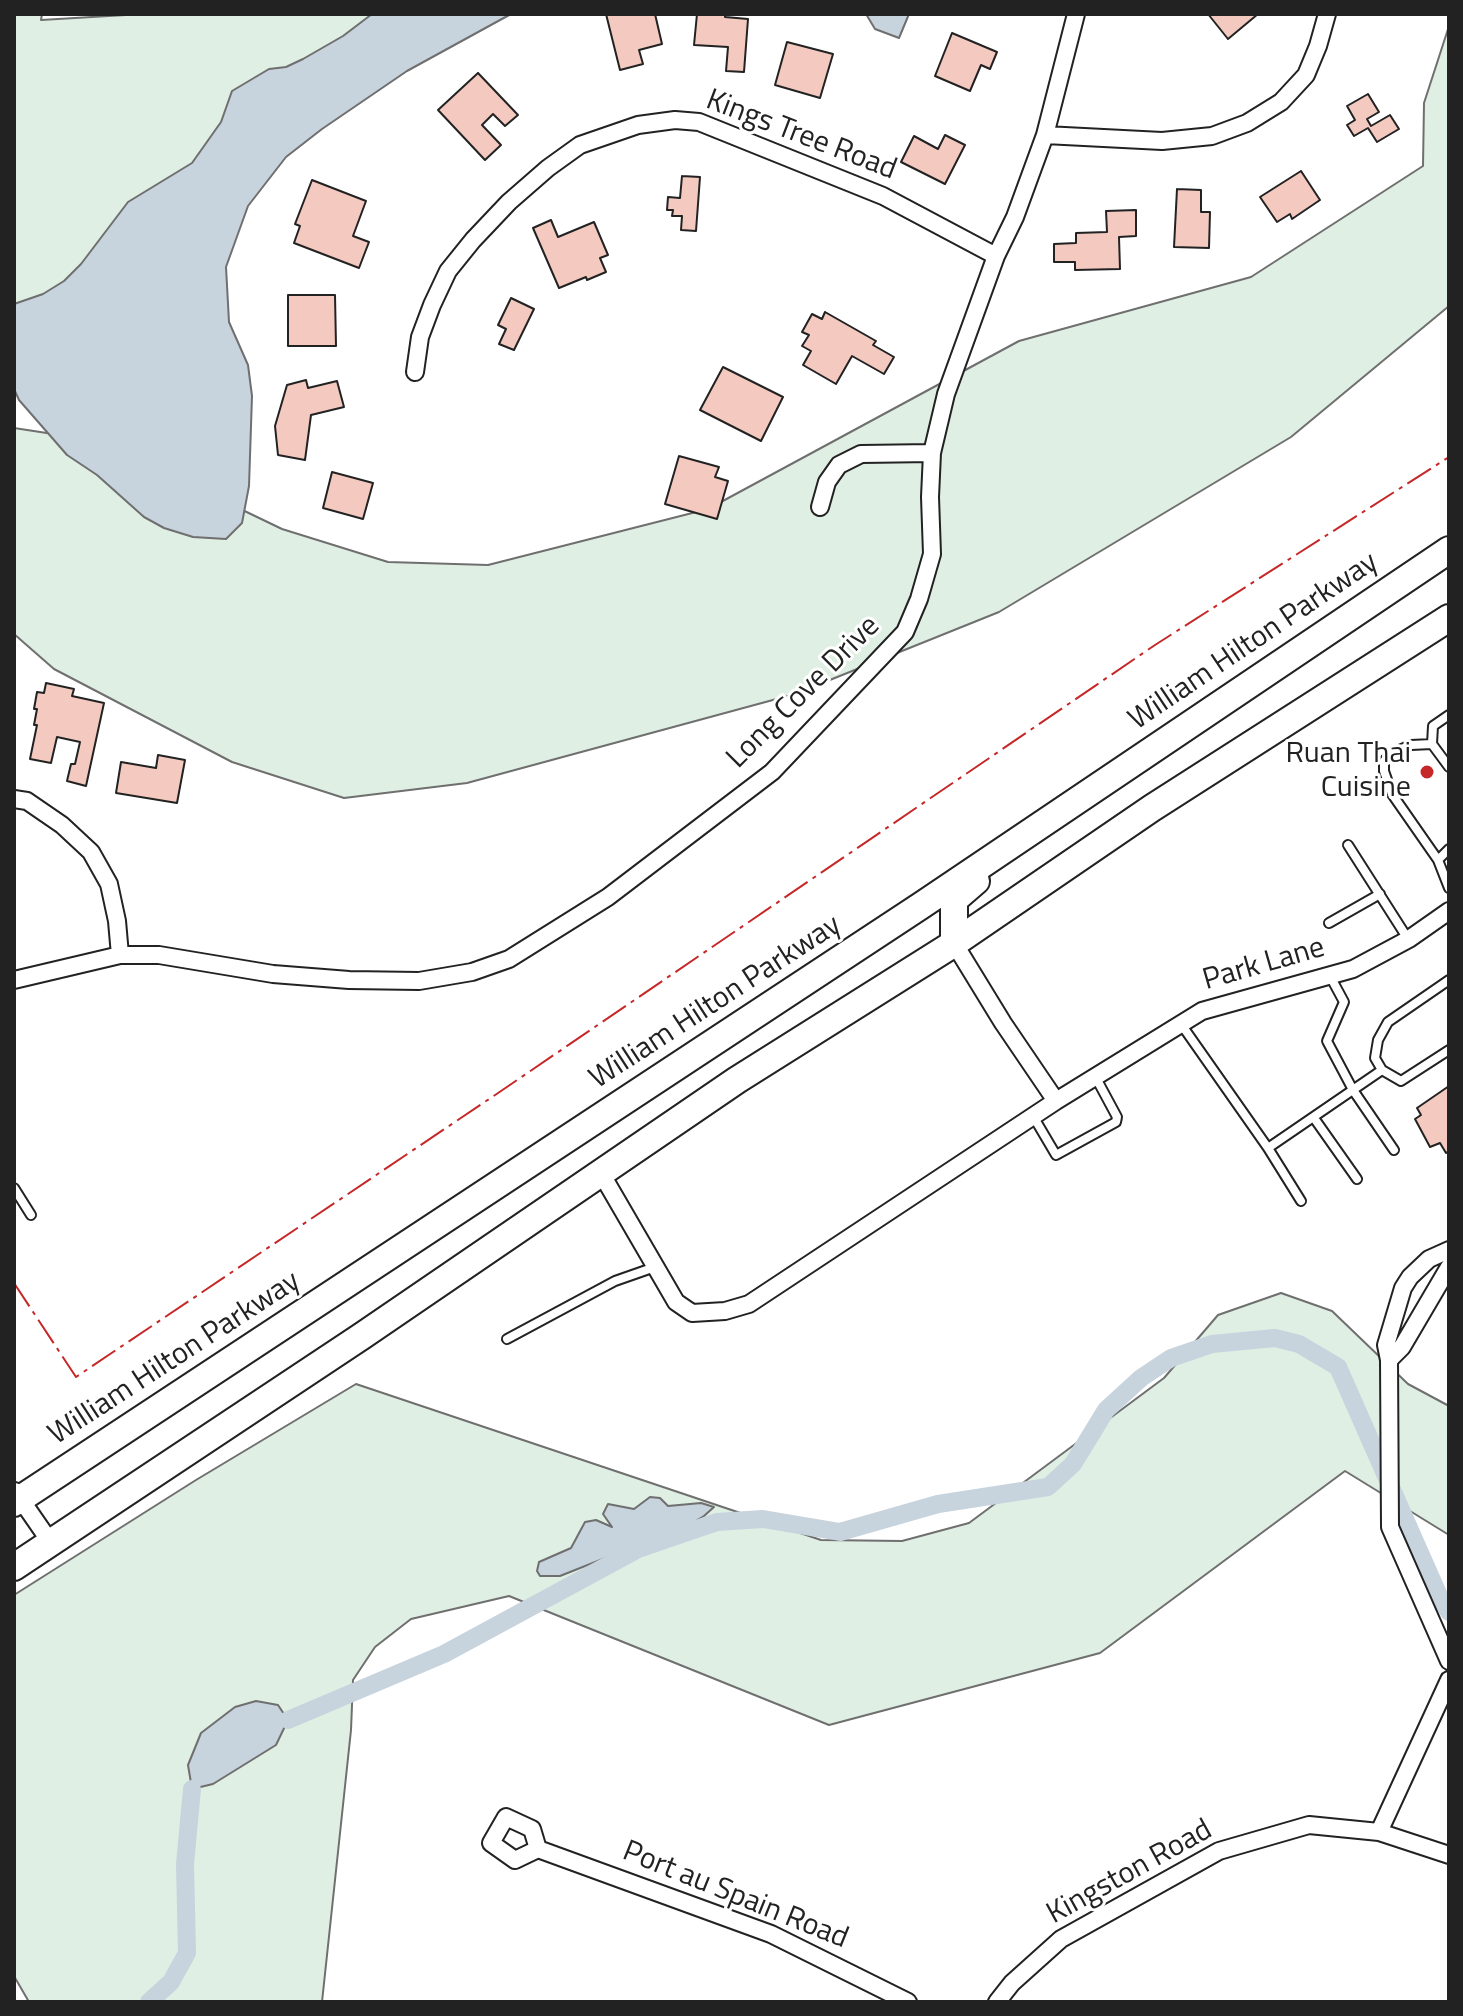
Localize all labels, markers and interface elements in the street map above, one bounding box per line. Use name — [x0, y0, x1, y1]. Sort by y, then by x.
street label: Kings Tree Road — [701, 83, 901, 189]
street label: William Hilton Parkway — [1123, 545, 1385, 739]
street label: Long Cove Drive — [720, 609, 888, 777]
place label: Ruan Thai Cuisine — [1285, 737, 1411, 808]
marker: Ruan Thai Cuisine — [1418, 763, 1436, 781]
street label: William Hilton Parkway — [583, 908, 849, 1098]
street label: Park Lane — [1199, 931, 1329, 999]
street label: William Hilton Parkway — [42, 1264, 308, 1454]
street label: Kingston Road — [1041, 1813, 1219, 1933]
street label: Port au Spain Road — [617, 1834, 853, 1958]

